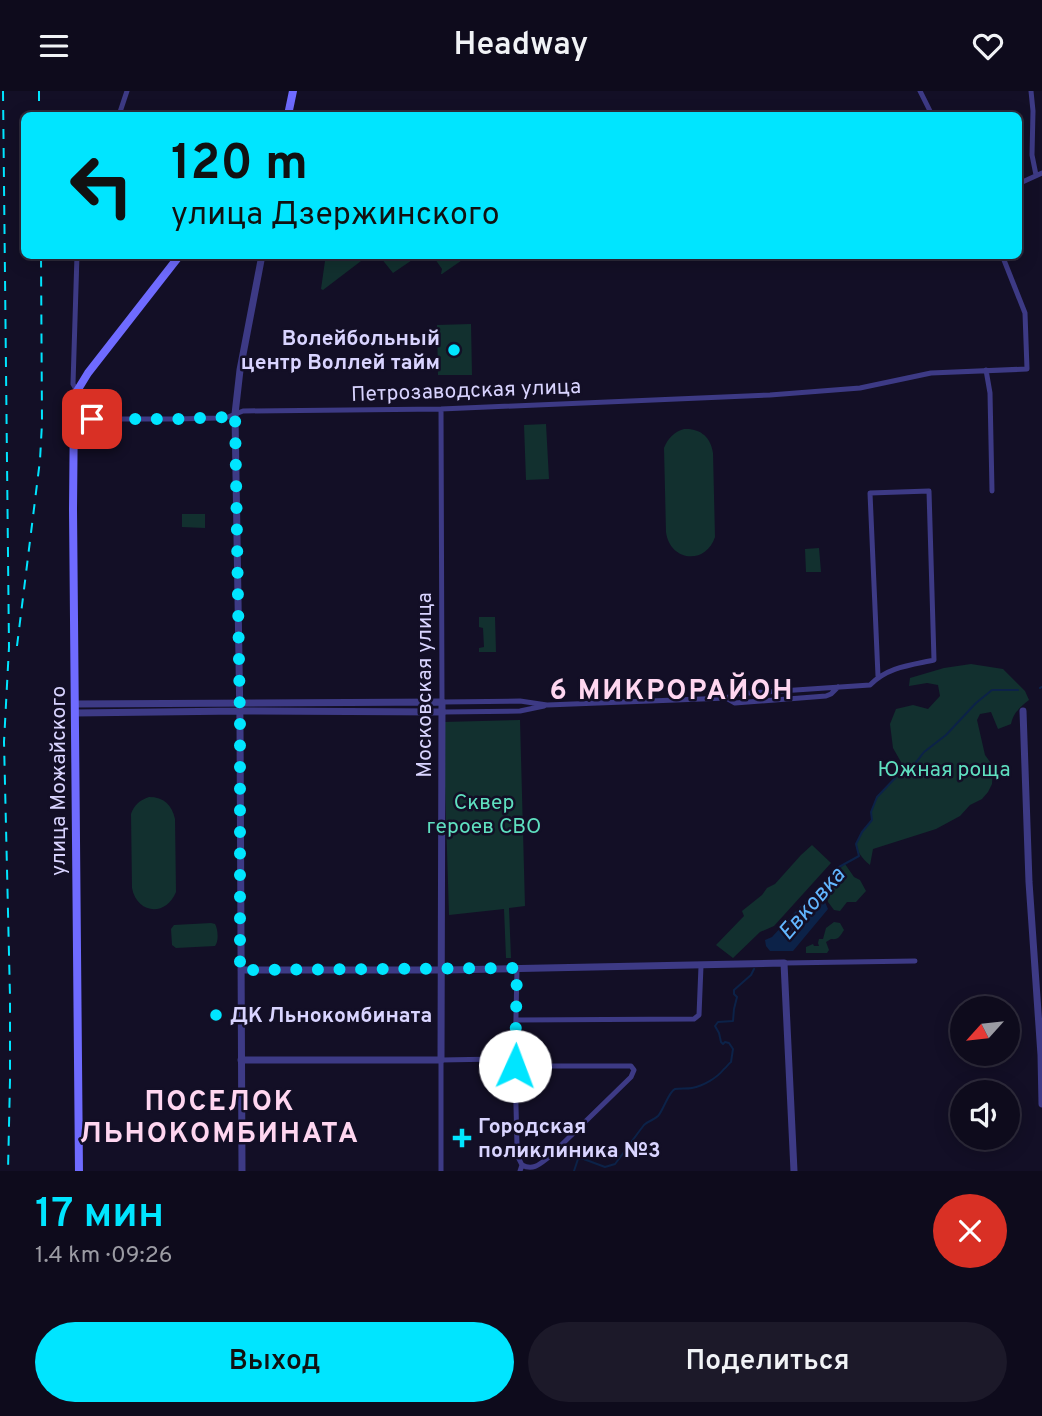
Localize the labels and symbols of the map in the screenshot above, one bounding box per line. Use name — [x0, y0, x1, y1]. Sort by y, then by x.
place label: Волейбольный центр Воллей тайм — [241, 326, 440, 377]
marker: Волейбольный центр Воллей тайм — [446, 342, 462, 358]
street label: Петрозаводская улица — [350, 374, 582, 409]
pin — [62, 389, 122, 449]
street label: Московская улица — [412, 592, 439, 778]
district label: 6 МИКРОРАЙОН — [550, 672, 794, 710]
street label: улица Можайского — [46, 686, 73, 876]
park label: Южная роща — [878, 757, 1010, 784]
park label: Сквер героев СВО — [427, 790, 541, 841]
water label: Евковка — [773, 862, 853, 947]
north arrow — [950, 996, 1020, 1066]
place label: ДК Льнокомбината — [230, 1003, 432, 1030]
marker: ДК Льнокомбината — [208, 1007, 224, 1023]
position arrow — [478, 1029, 552, 1103]
district label: ПОСЕЛОК ЛЬНОКОМБИНАТА — [80, 1085, 360, 1153]
place label: Городская поликлиника №3 — [478, 1114, 661, 1165]
marker: Городская поликлиника №3 — [452, 1128, 472, 1148]

